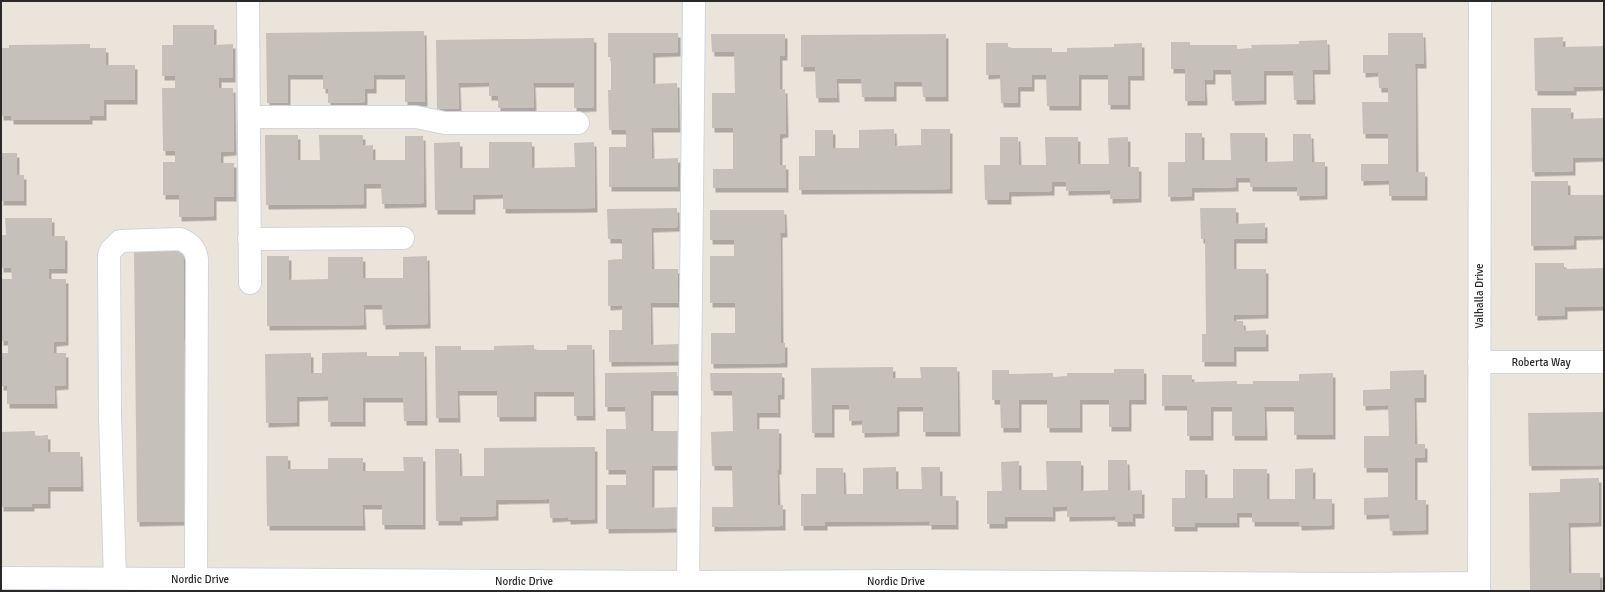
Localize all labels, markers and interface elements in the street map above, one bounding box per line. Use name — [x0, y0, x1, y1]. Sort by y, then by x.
street label: Valhalla Drive — [1473, 263, 1486, 329]
street label: Roberta Way — [1511, 356, 1571, 369]
street label: Nordic Drive — [171, 573, 229, 586]
street label: Nordic Drive — [495, 575, 553, 588]
street label: Nordic Drive — [867, 575, 925, 588]

